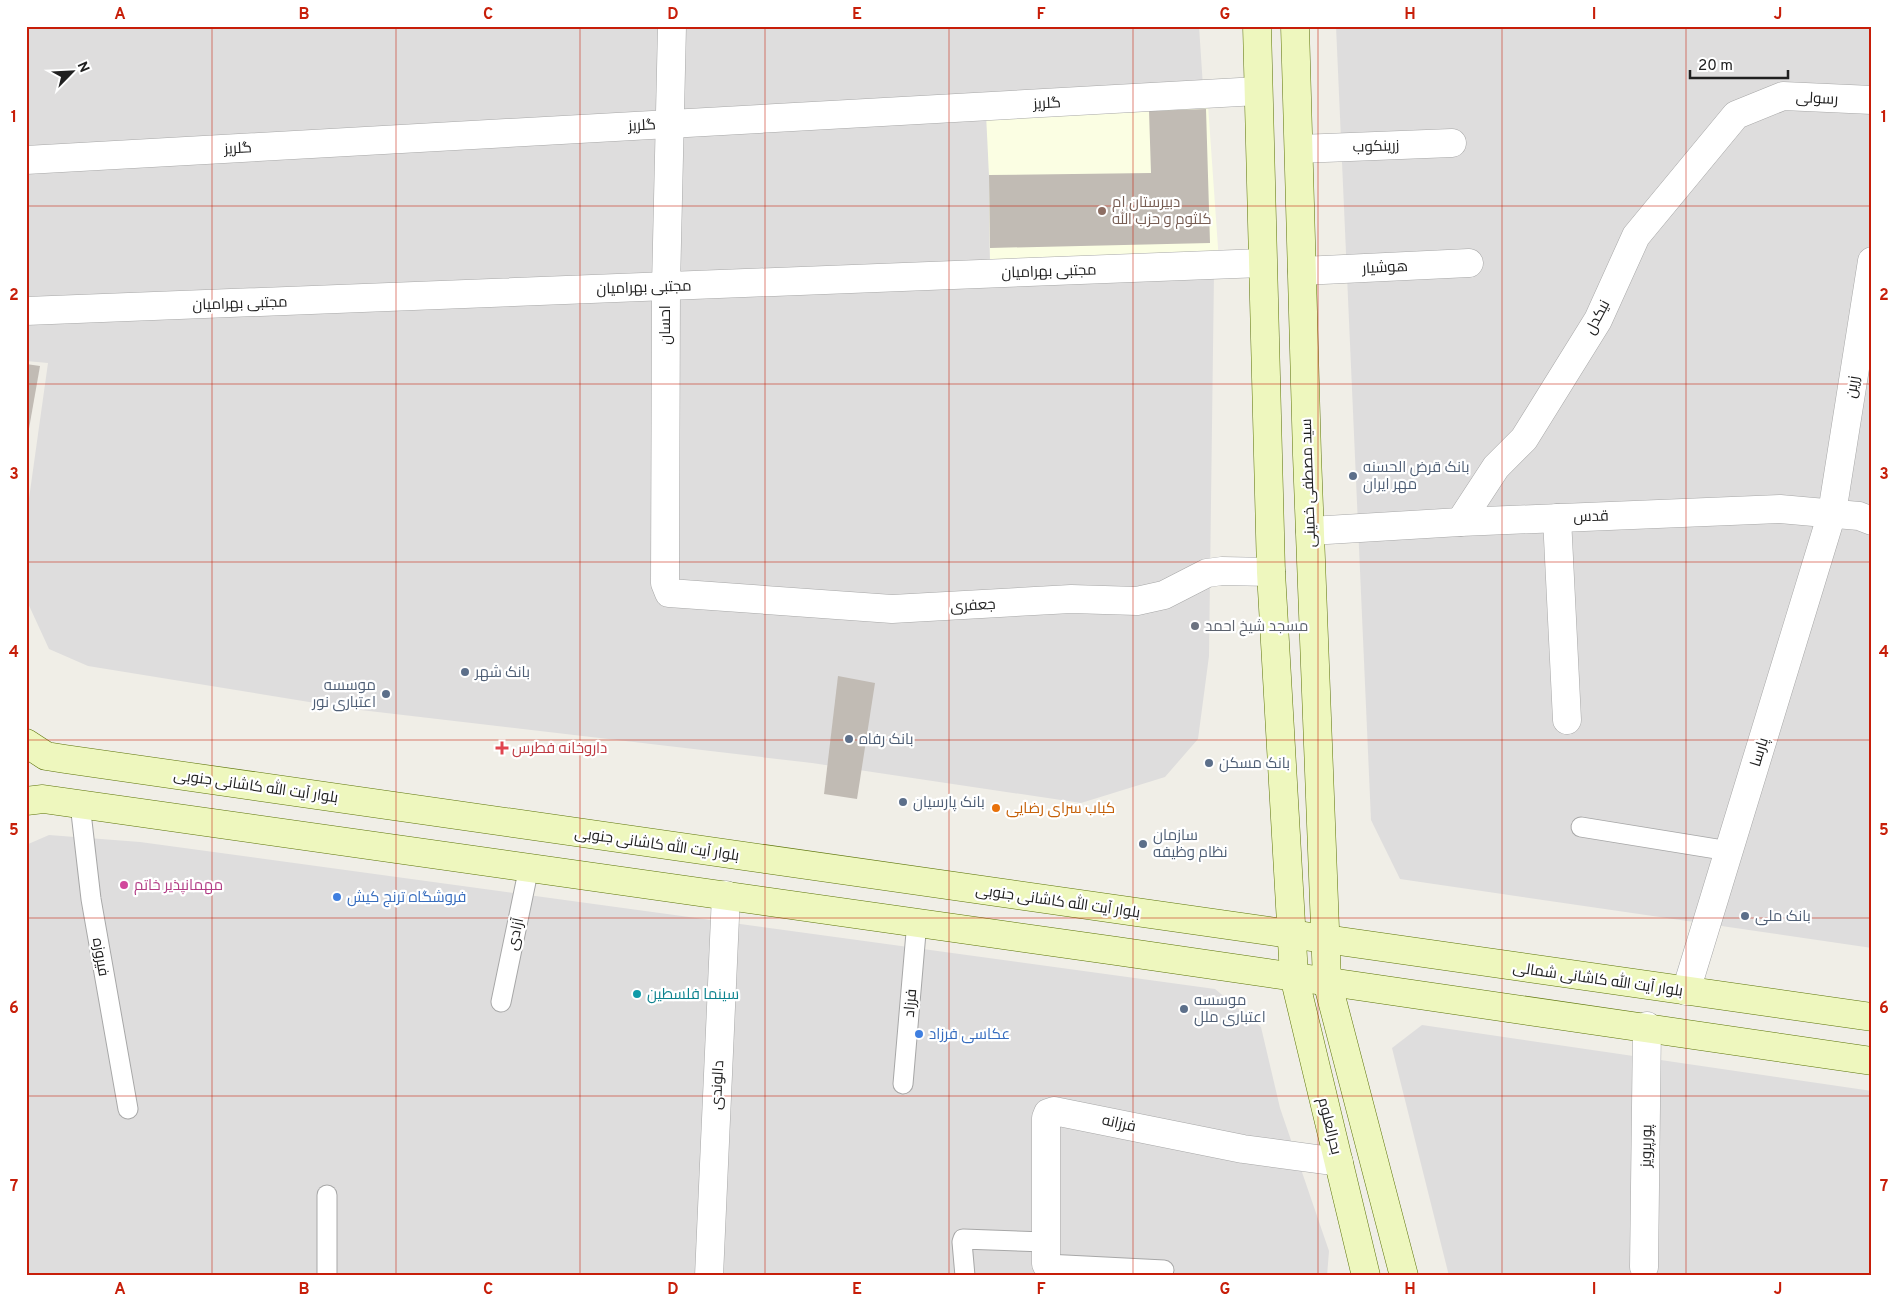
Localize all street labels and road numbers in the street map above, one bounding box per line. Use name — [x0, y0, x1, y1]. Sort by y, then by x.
street label: رسولی — [1795, 89, 1839, 110]
street label: گلریز — [1032, 94, 1061, 115]
street label: گلریز — [627, 116, 656, 137]
street label: زرینکوب — [1352, 137, 1400, 158]
street label: گلریز — [223, 139, 252, 160]
street label: هوشیار — [1361, 258, 1408, 279]
street label: مجتبی بهرامیان — [1001, 261, 1097, 284]
street label: مجتبی بهرامیان — [596, 277, 692, 300]
street label: مجتبی بهرامیان — [192, 293, 288, 316]
street label: نیکدل — [1581, 297, 1615, 338]
street label: احسان — [657, 305, 676, 345]
street label: زرین — [1842, 375, 1865, 400]
street label: سید مصطفی خمینی — [1298, 418, 1321, 548]
street label: قدس — [1573, 507, 1609, 528]
street label: جعفری — [950, 596, 996, 617]
street label: پارسا — [1747, 736, 1774, 769]
street label: بلوار آیت الله کاشانی جنوبی — [172, 765, 340, 808]
street label: بلوار آیت الله کاشانی جنوبی — [573, 823, 741, 866]
street label: بلوار آیت الله کاشانی جنوبی — [974, 880, 1142, 923]
street label: آزادی — [504, 916, 529, 952]
street label: فیروزه — [87, 936, 112, 978]
street label: بلوار آیت الله کاشانی شمالی — [1511, 957, 1684, 1002]
street label: فرزاد — [901, 988, 922, 1018]
street label: دالوندی — [708, 1060, 729, 1110]
street label: بحرالعلوم — [1312, 1096, 1345, 1157]
street label: فرزانه — [1100, 1112, 1137, 1137]
street label: پورپرویز — [1638, 1124, 1657, 1169]

